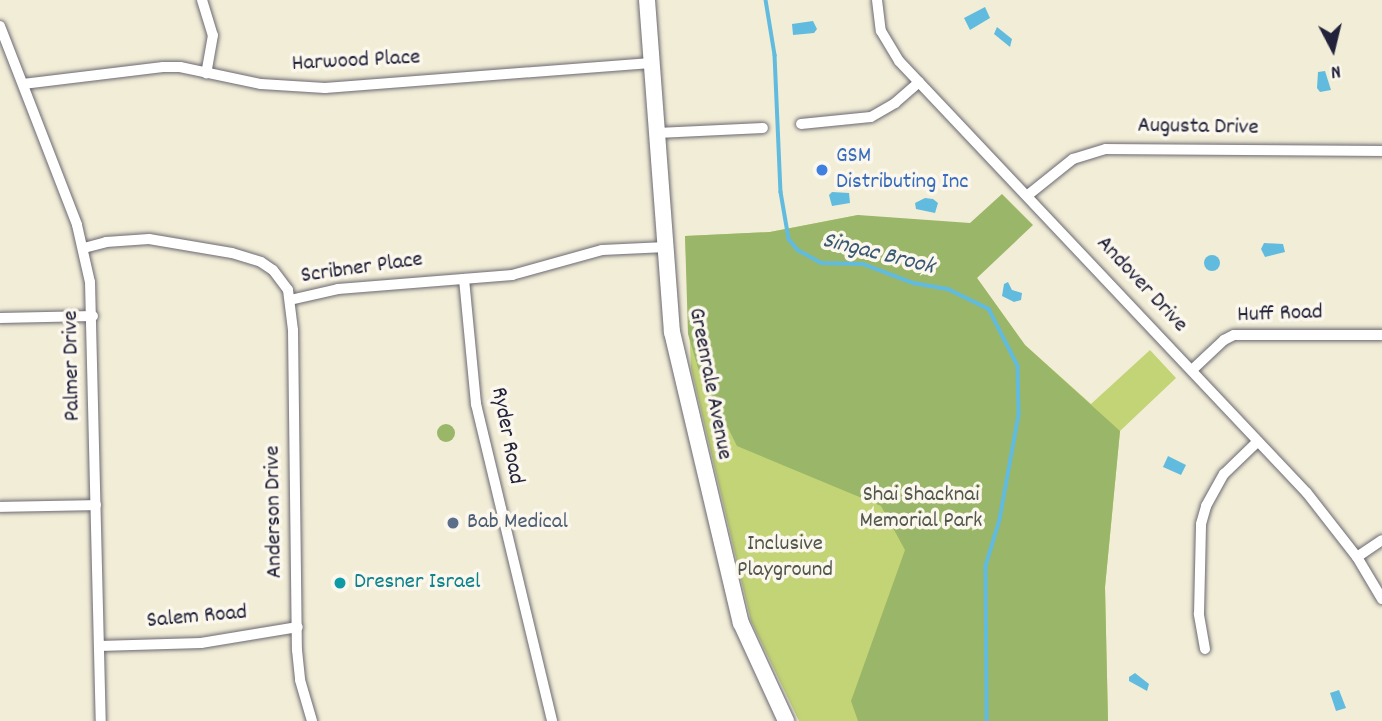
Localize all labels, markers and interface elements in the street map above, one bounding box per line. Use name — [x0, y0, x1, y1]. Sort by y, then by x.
north arrow — [1298, 14, 1368, 84]
street label: Harwood Place — [291, 45, 421, 79]
text: N — [1329, 56, 1342, 84]
street label: Augusta Drive — [1137, 113, 1259, 143]
place label: GSM Distributing Inc — [836, 143, 969, 197]
marker: GSM Distributing Inc — [814, 162, 830, 178]
water label: Singac Brook — [819, 227, 937, 283]
street label: Andover Drive — [1089, 231, 1193, 339]
street label: Scribner Place — [299, 247, 425, 291]
street label: Huff Road — [1237, 300, 1323, 330]
street label: Greenrale Avenue — [681, 306, 737, 462]
street label: Palmer Drive — [58, 310, 88, 422]
street label: Ryder Road — [483, 385, 529, 487]
street label: Anderson Drive — [260, 445, 290, 579]
park label: Shai Shacknai Memorial Park — [859, 482, 983, 536]
place label: Bab Medical — [467, 509, 568, 537]
marker: Bab Medical — [445, 515, 461, 531]
park label: Inclusive Playground — [737, 531, 833, 585]
place label: Dresner Israel — [354, 569, 480, 597]
marker: Dresner Israel — [332, 575, 348, 591]
street label: Salem Road — [146, 600, 248, 636]

